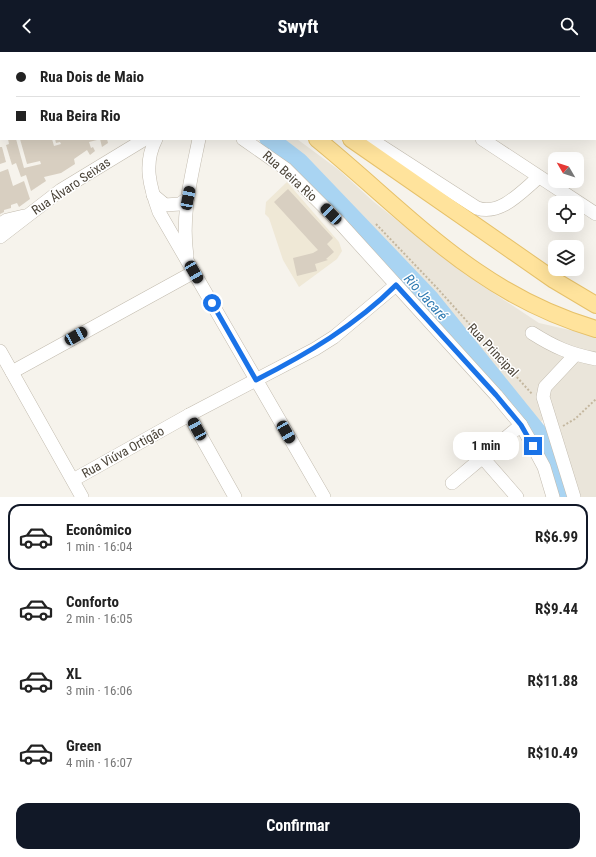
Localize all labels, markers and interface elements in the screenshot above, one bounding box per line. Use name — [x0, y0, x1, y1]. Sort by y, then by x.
icon: back — [16, 15, 38, 37]
icon: search — [558, 15, 580, 37]
text: Swyft — [278, 16, 318, 37]
text: Rua Dois de Maio — [40, 68, 144, 86]
text: Rua Beira Rio — [40, 107, 120, 125]
street label: Rua Beira Rio — [260, 148, 320, 204]
north arrow — [548, 152, 584, 188]
map controls — [548, 152, 584, 276]
street label: Rua Álvaro Seixas — [29, 154, 113, 218]
car — [180, 185, 196, 211]
button: locate — [548, 196, 584, 232]
car — [318, 201, 344, 227]
button: layers — [548, 240, 584, 276]
car — [183, 259, 205, 285]
water label: Rio Jacaré — [401, 271, 451, 324]
route start — [203, 294, 221, 312]
street label: Rua Principal — [465, 320, 521, 380]
car — [63, 325, 89, 347]
car — [186, 416, 208, 442]
car — [275, 419, 297, 445]
street label: Rua Viúva Ortigão — [79, 423, 167, 481]
callout: 1 min — [453, 432, 519, 460]
route end — [524, 437, 542, 455]
text: 1 min — [472, 438, 500, 453]
icon: car — [18, 519, 54, 555]
text: Econômico — [66, 521, 132, 539]
text: R$6.99 — [535, 528, 578, 546]
text: 1 min · 16:04 — [66, 539, 132, 554]
icon: car — [18, 591, 54, 627]
text: Conforto — [66, 593, 119, 611]
text: R$9.44 — [535, 600, 578, 618]
text: 2 min · 16:05 — [66, 611, 132, 626]
icon: car — [18, 663, 54, 699]
text: XL — [66, 665, 82, 683]
text: R$11.88 — [527, 672, 578, 690]
text: 3 min · 16:06 — [66, 683, 132, 698]
icon: car — [18, 735, 54, 771]
text: Green — [66, 737, 101, 755]
text: R$10.49 — [527, 744, 578, 762]
text: 4 min · 16:07 — [66, 755, 132, 770]
button: Confirmar — [16, 803, 580, 849]

